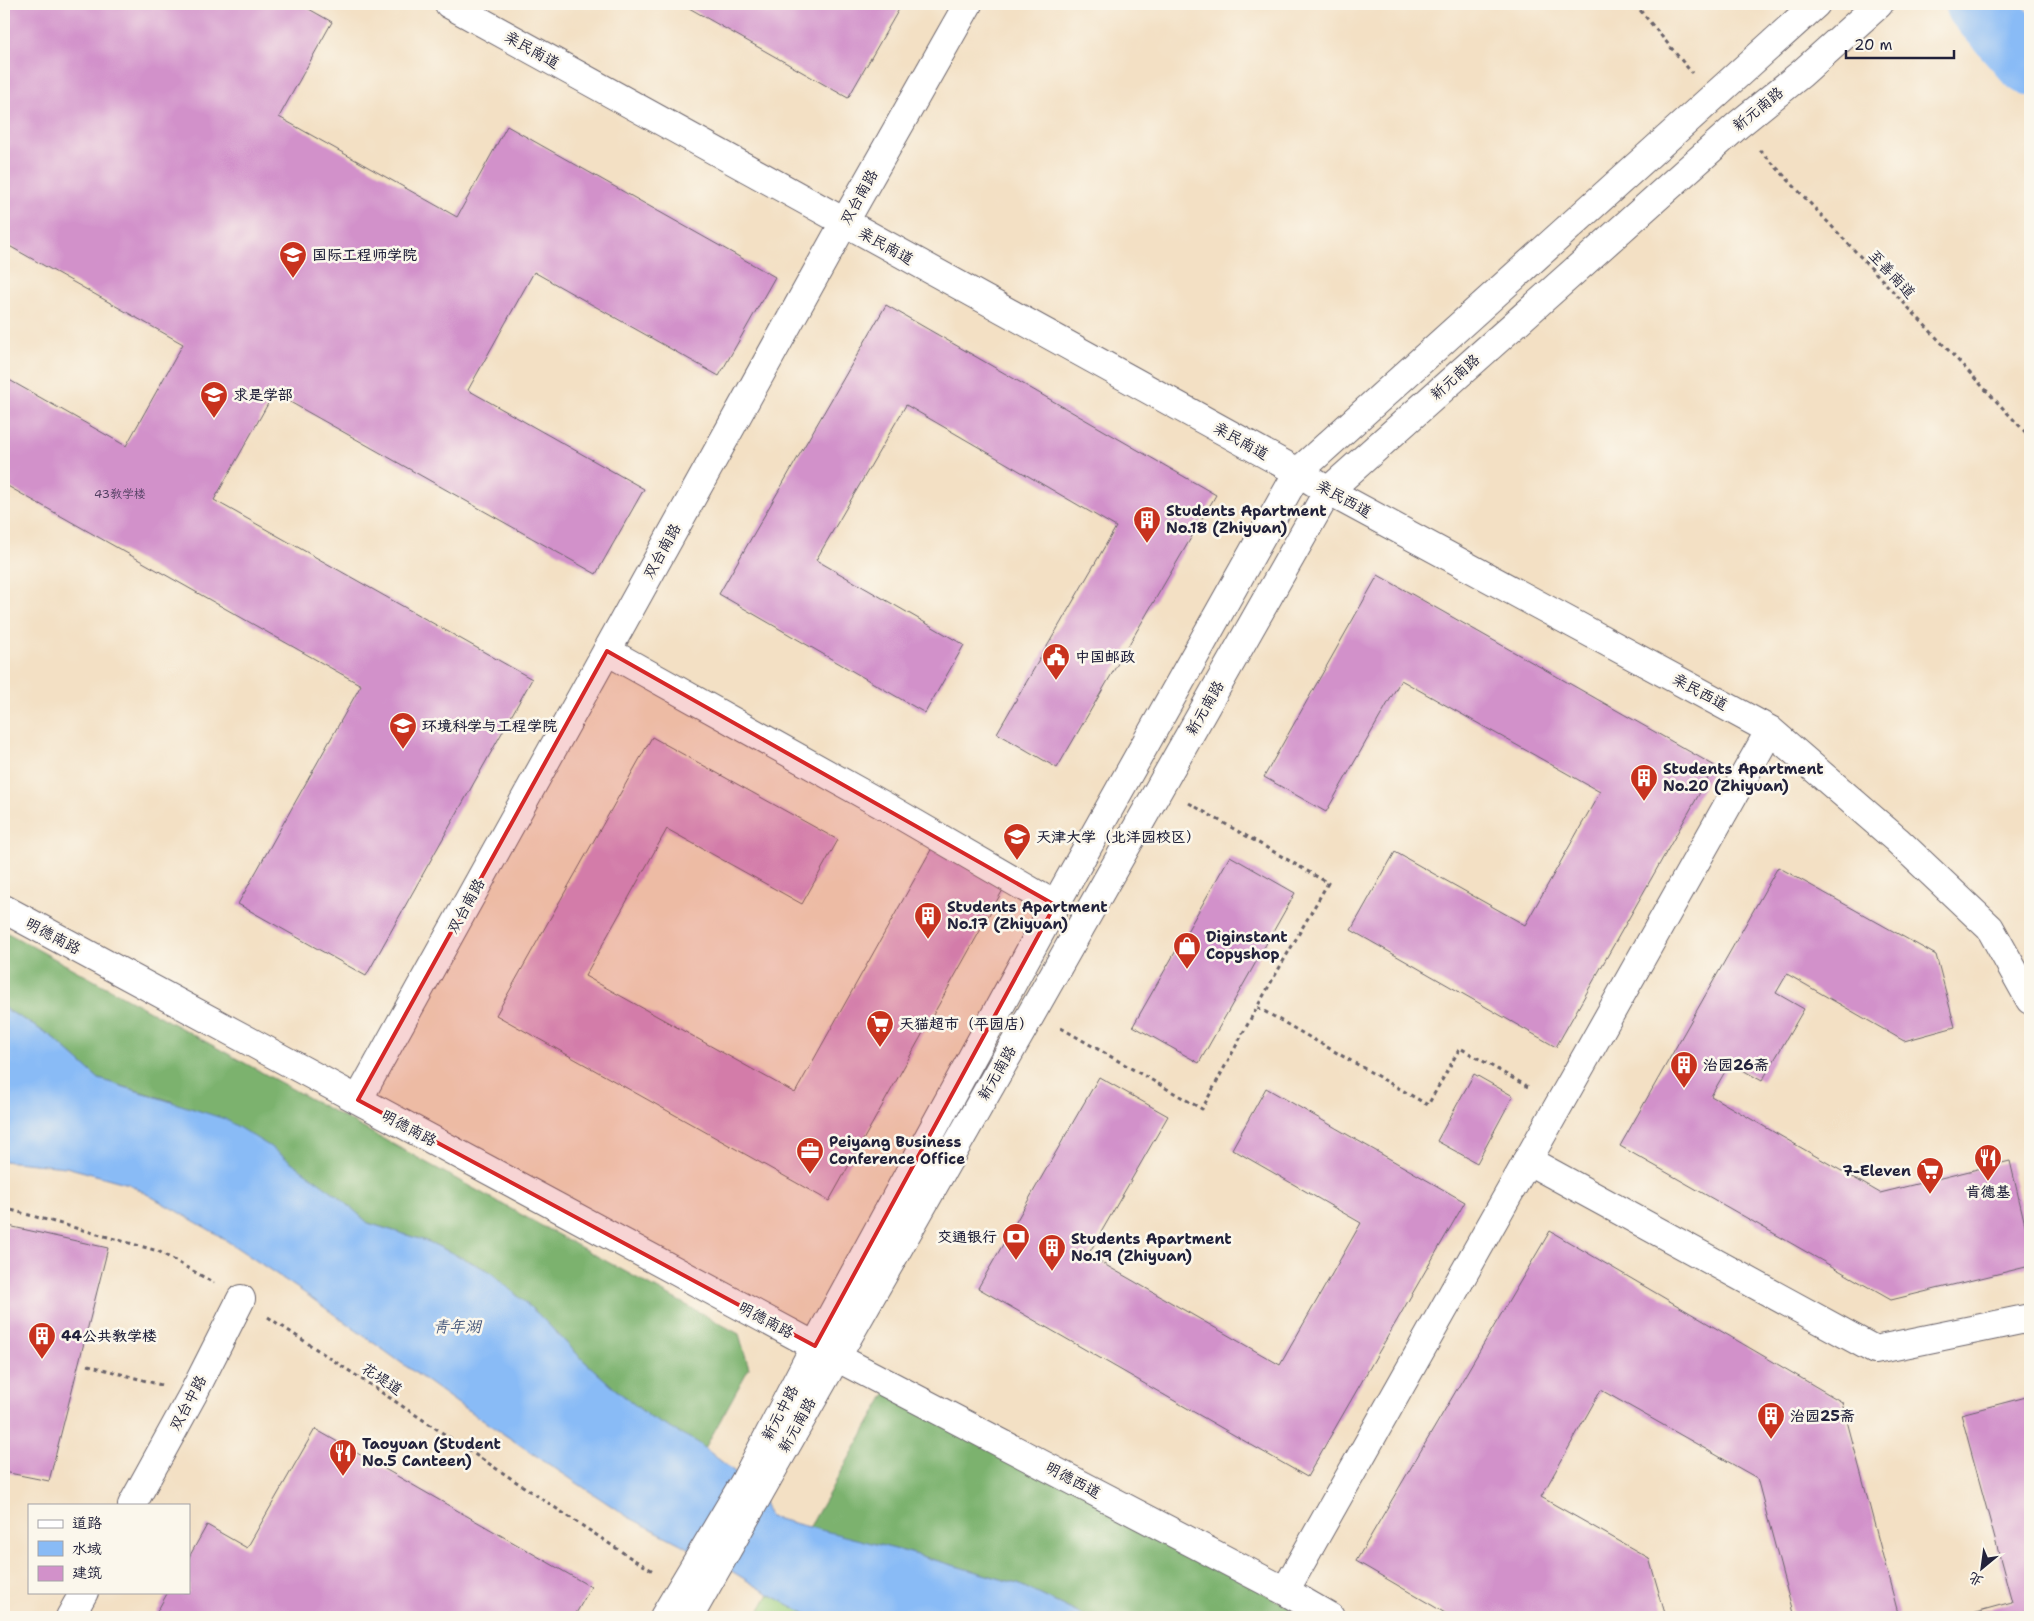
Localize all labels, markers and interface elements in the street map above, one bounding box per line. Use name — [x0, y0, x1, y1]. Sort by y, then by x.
street label: 亲民南道 — [501, 27, 563, 73]
scale bar — [1846, 28, 1954, 60]
text: 20 m — [1854, 35, 1893, 55]
street label: 新元南路 — [1728, 82, 1788, 136]
street label: 双台南路 — [836, 166, 882, 228]
street label: 亲民南道 — [855, 223, 917, 269]
school or university icon: 国际工程师学院 — [278, 240, 308, 279]
place label: 国际工程师学院 — [312, 245, 417, 265]
street label: 至善南道 — [1864, 245, 1920, 303]
street label: 新元南路 — [1426, 349, 1484, 405]
school or university icon: 求是学部 — [199, 380, 229, 419]
place label: 求是学部 — [233, 385, 293, 405]
street label: 亲民南道 — [1210, 418, 1272, 464]
street label: 亲民西道 — [1313, 476, 1375, 522]
house number: 43教学楼 — [94, 486, 146, 502]
place label: Students Apartment No.18 (Zhiyuan) — [1166, 501, 1327, 538]
building icon: Students Apartment No.18 (Zhiyuan) — [1132, 505, 1162, 544]
street label: 双台南路 — [639, 520, 685, 582]
public building icon: 中国邮政 — [1041, 642, 1071, 681]
place label: 中国邮政 — [1075, 647, 1135, 667]
street label: 亲民西道 — [1669, 669, 1731, 715]
street label: 新元南路 — [1181, 677, 1229, 739]
school or university icon: 环境科学与工程学院 — [388, 711, 418, 750]
place label: 环境科学与工程学院 — [422, 716, 557, 736]
place label: Students Apartment No.20 (Zhiyuan) — [1663, 759, 1824, 796]
building icon: Students Apartment No.20 (Zhiyuan) — [1629, 763, 1659, 802]
school or university icon: 天津大学（北洋园校区） — [1002, 822, 1032, 861]
place label: 天津大学（北洋园校区） — [1036, 827, 1201, 847]
street label: 双台南路 — [443, 875, 489, 937]
place label: Students Apartment No.17 (Zhiyuan) — [947, 897, 1108, 934]
building icon: Students Apartment No.17 (Zhiyuan) — [913, 901, 943, 940]
street label: 明德南路 — [22, 913, 84, 959]
place label: Diginstant Copyshop — [1206, 927, 1288, 964]
shop icon: Diginstant Copyshop — [1172, 931, 1202, 970]
supermarket icon: 天猫超市（平园店） — [865, 1009, 895, 1048]
place label: 天猫超市（平园店） — [899, 1014, 1034, 1034]
street label: 新元南路 — [973, 1042, 1021, 1104]
building icon: 治园26斋 — [1669, 1050, 1699, 1089]
place label: 治园26斋 — [1703, 1055, 1769, 1075]
street label: 明德南路 — [378, 1105, 440, 1151]
place label: Peiyang Business Conference Office — [829, 1132, 965, 1169]
office icon: Peiyang Business Conference Office — [795, 1136, 825, 1175]
restaurant icon: 肯德基 — [1973, 1143, 2003, 1182]
supermarket icon: 7-Eleven — [1915, 1156, 1945, 1195]
place label: 7-Eleven — [1843, 1161, 1911, 1181]
place label: 肯德基 — [1965, 1182, 2011, 1202]
bank icon: 交通银行 — [1001, 1222, 1031, 1261]
place label: 交通银行 — [937, 1227, 997, 1247]
place label: Students Apartment No.19 (Zhiyuan) — [1071, 1229, 1232, 1266]
building icon: Students Apartment No.19 (Zhiyuan) — [1037, 1233, 1067, 1272]
street label: 明德南路 — [735, 1297, 797, 1343]
water label: 青年湖 — [433, 1316, 483, 1337]
building icon: 44公共教学楼 — [27, 1321, 57, 1360]
place label: 44公共教学楼 — [61, 1326, 157, 1346]
street label: 花堤道 — [358, 1358, 406, 1400]
street label: 双台中路 — [165, 1372, 211, 1434]
street label: 新元中路 — [757, 1382, 803, 1444]
street label: 新元南路 — [774, 1394, 820, 1456]
building icon: 治园25斋 — [1756, 1401, 1786, 1440]
place label: 治园25斋 — [1790, 1406, 1855, 1426]
place label: Taoyuan (Student No.5 Canteen) — [362, 1434, 501, 1471]
restaurant icon: Taoyuan (Student No.5 Canteen) — [328, 1438, 358, 1477]
street label: 明德西道 — [1042, 1457, 1104, 1503]
legend — [28, 1504, 190, 1594]
text: 道路 — [72, 1513, 102, 1533]
text: 水域 — [72, 1539, 102, 1559]
north arrow — [1956, 1544, 2006, 1594]
text: 建筑 — [72, 1563, 102, 1583]
text: 北 — [1965, 1568, 1986, 1591]

